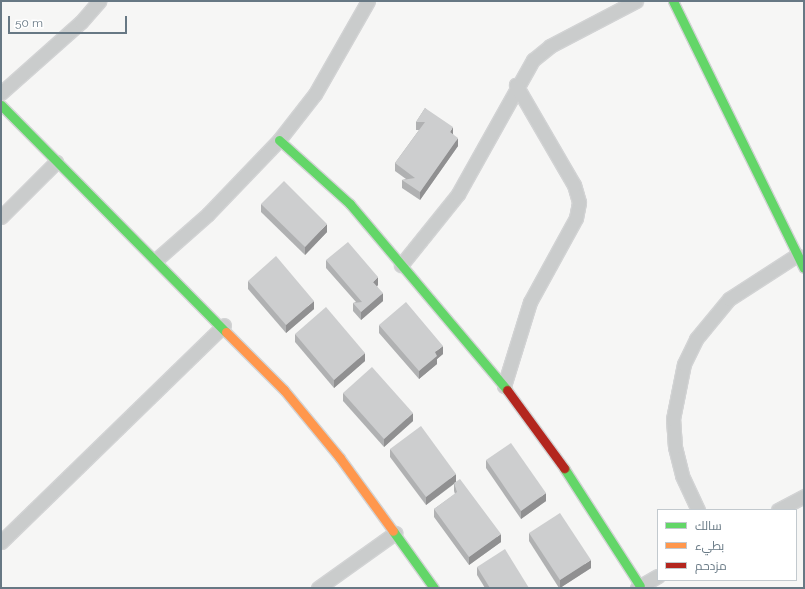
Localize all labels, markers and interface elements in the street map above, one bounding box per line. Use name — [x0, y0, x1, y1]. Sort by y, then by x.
scale bar — [10, 8, 129, 34]
text: 50 m — [15, 16, 43, 30]
legend — [657, 509, 797, 581]
text: سالك — [695, 519, 722, 533]
text: بطيء — [695, 539, 724, 553]
text: مزدحم — [695, 559, 727, 573]

